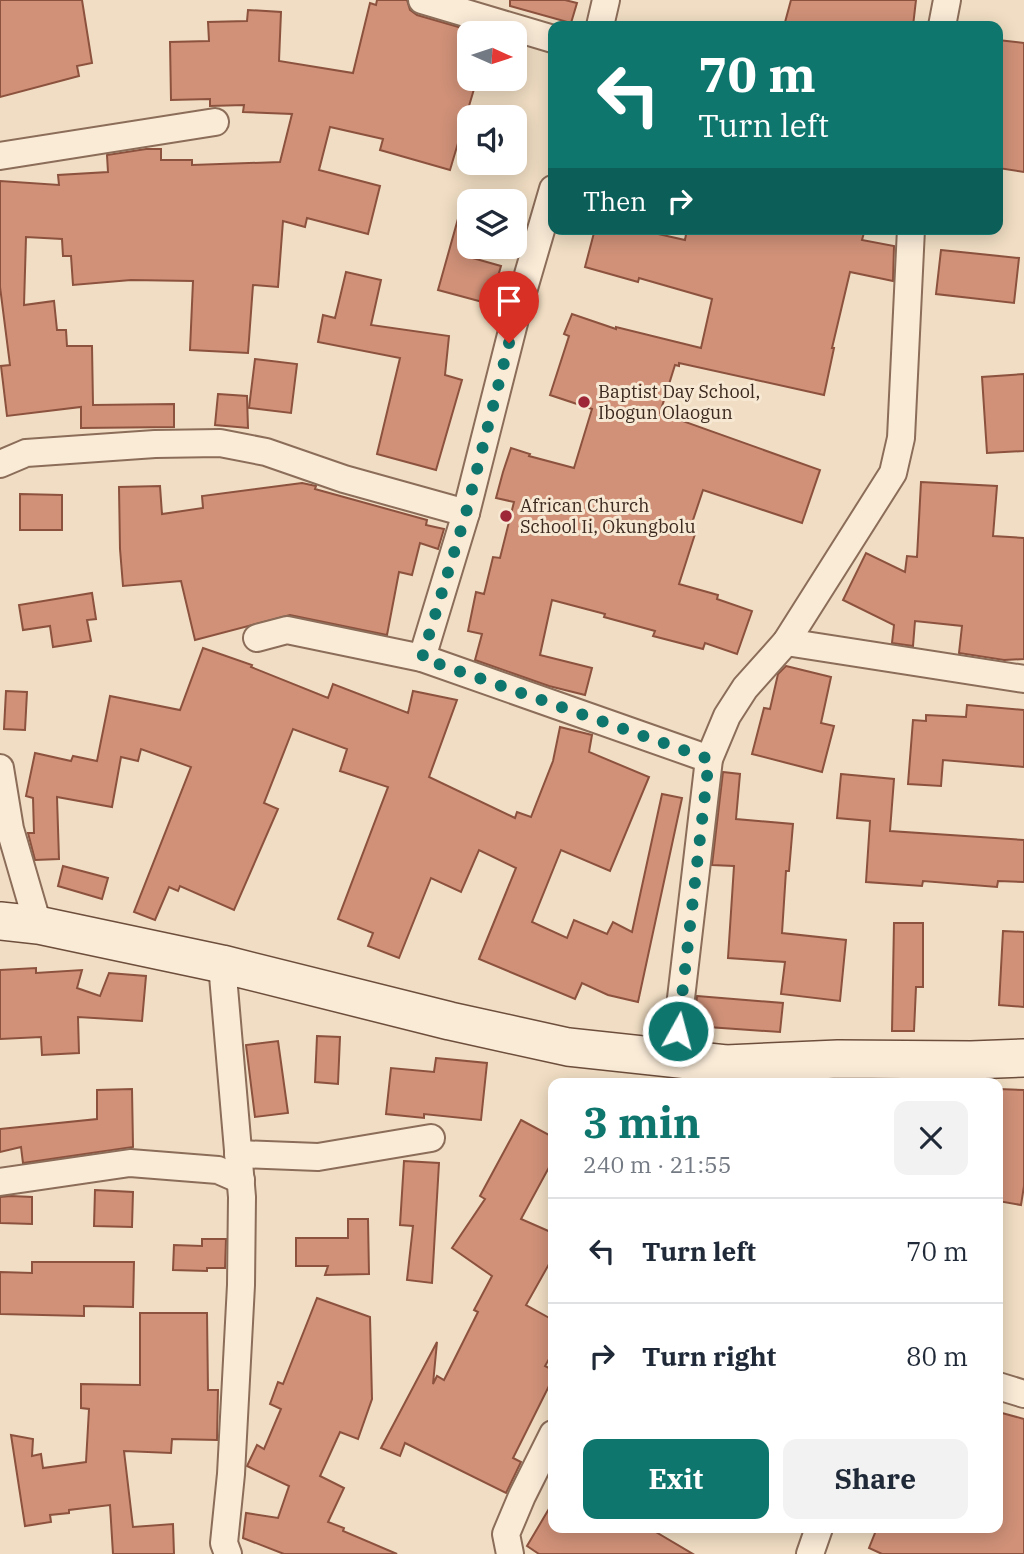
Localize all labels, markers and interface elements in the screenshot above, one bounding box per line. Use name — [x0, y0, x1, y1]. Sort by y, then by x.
north arrow — [457, 21, 527, 91]
map controls — [457, 21, 527, 259]
text: 70 m — [698, 42, 816, 105]
icon: left — [583, 49, 674, 140]
text: Turn left — [698, 104, 829, 146]
button: sound — [457, 105, 527, 175]
icon: right — [661, 182, 699, 220]
text: Then — [583, 184, 647, 218]
button: layers — [457, 189, 527, 259]
pin — [479, 271, 539, 343]
icon: arrive — [490, 282, 528, 320]
place label: Baptist Day School, Ibogun Olaogun — [598, 380, 760, 424]
marker: Baptist Day School, Ibogun Olaogun — [576, 394, 592, 410]
place label: African Church School Ii, Okungbolu — [520, 494, 696, 538]
marker: African Church School Ii, Okungbolu — [498, 508, 514, 524]
position arrow — [641, 994, 715, 1068]
text: 3 min — [583, 1095, 701, 1150]
button: close — [894, 1101, 968, 1175]
text: 240 m · 21:55 — [583, 1149, 732, 1179]
icon: left — [583, 1232, 621, 1270]
text: Turn left — [642, 1234, 756, 1268]
text: 70 m — [906, 1234, 968, 1268]
icon: right — [583, 1337, 621, 1375]
text: Turn right — [642, 1339, 776, 1373]
text: 80 m — [906, 1339, 968, 1373]
button: Exit — [583, 1439, 769, 1519]
button: Share — [783, 1439, 968, 1519]

